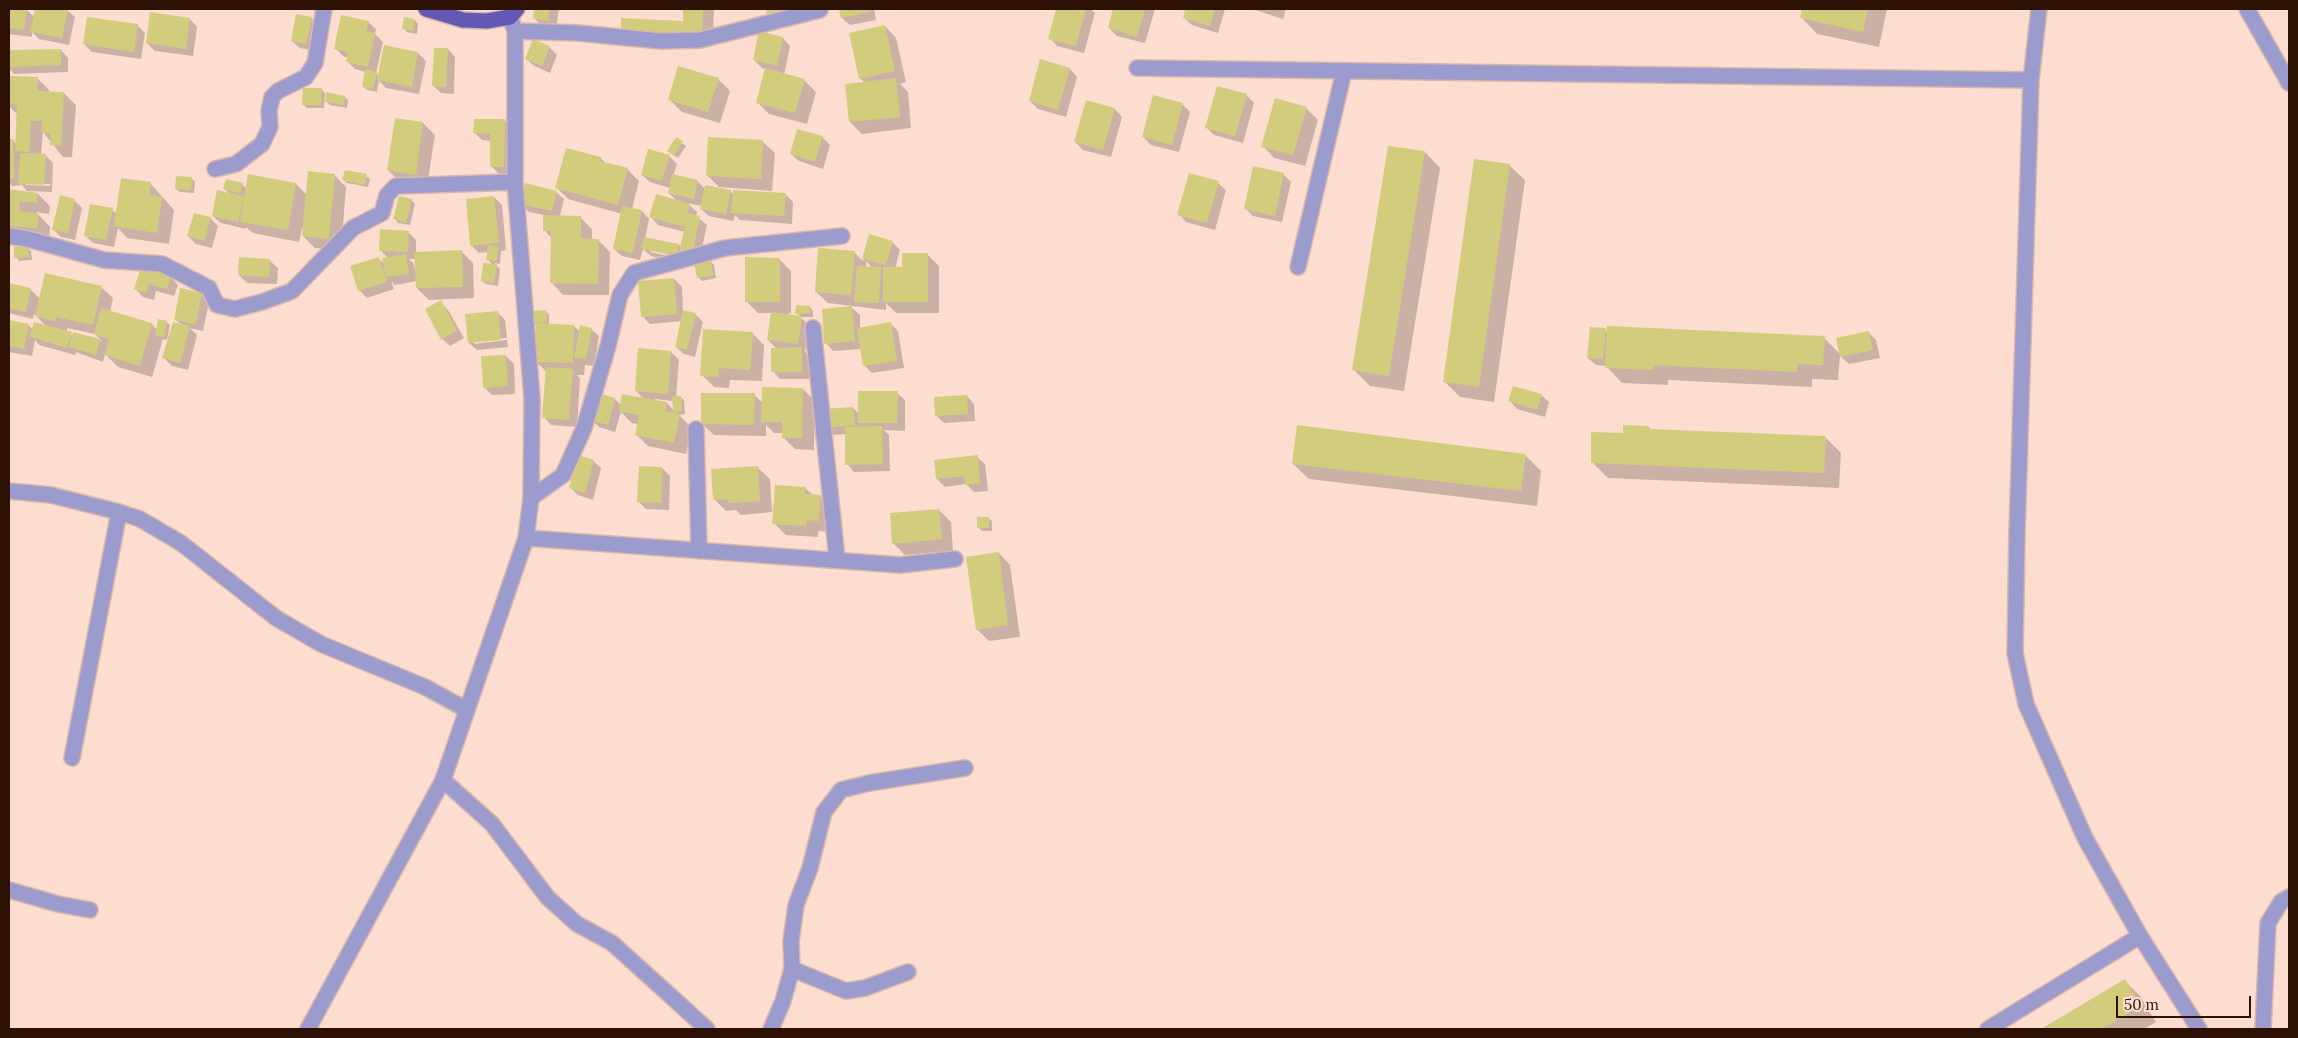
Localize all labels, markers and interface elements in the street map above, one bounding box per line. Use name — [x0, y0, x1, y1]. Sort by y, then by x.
scale bar — [2118, 986, 2253, 1018]
text: 50 m — [2124, 995, 2159, 1014]

